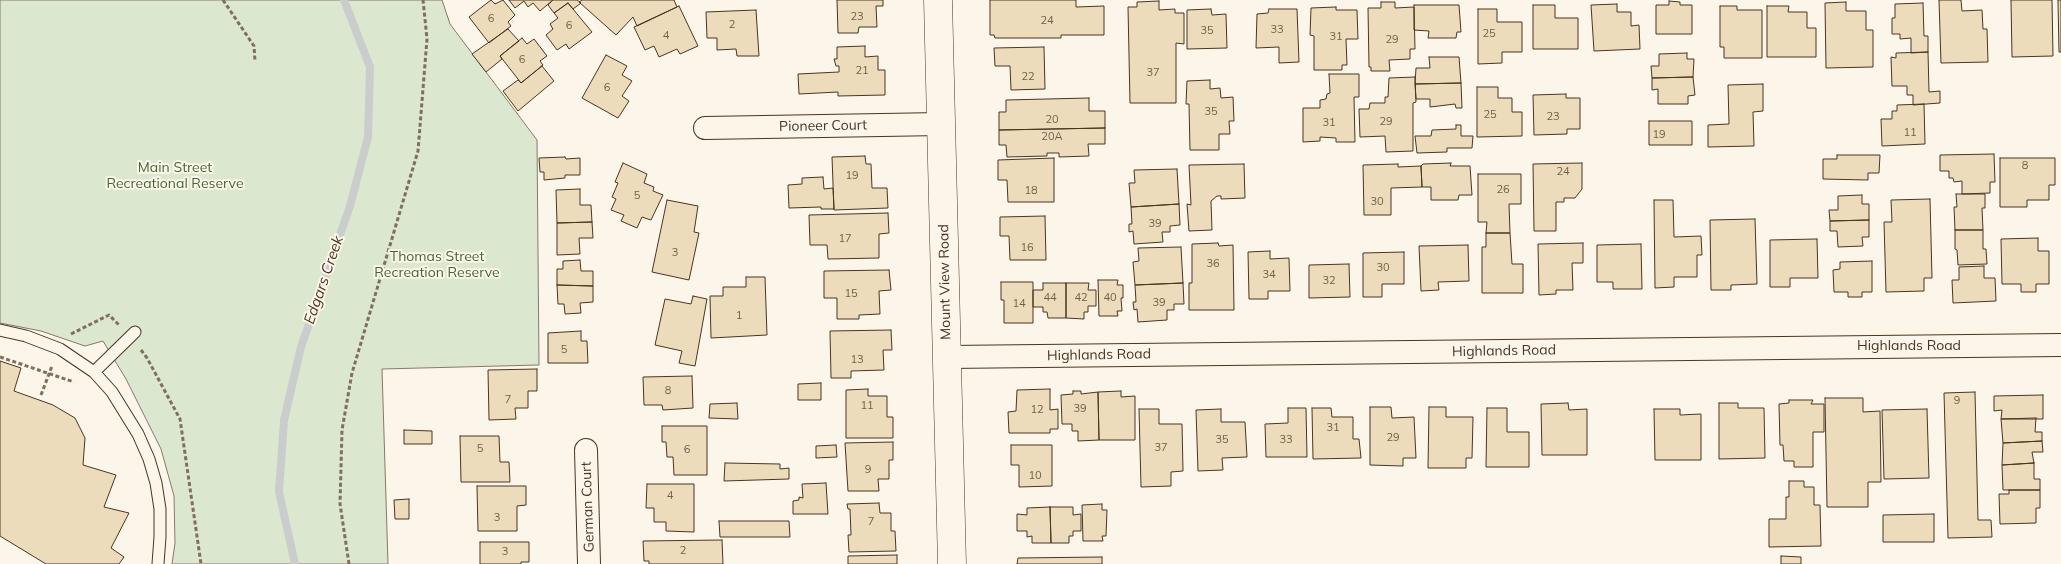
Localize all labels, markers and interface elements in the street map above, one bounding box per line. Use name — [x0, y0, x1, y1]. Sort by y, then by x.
house number: 23 — [850, 10, 864, 24]
house number: 6 — [488, 12, 494, 26]
house number: 24 — [1040, 14, 1054, 28]
house number: 2 — [729, 18, 735, 32]
house number: 6 — [566, 19, 572, 33]
house number: 33 — [1270, 23, 1284, 37]
house number: 35 — [1200, 24, 1214, 38]
house number: 25 — [1482, 27, 1496, 41]
house number: 4 — [663, 29, 669, 43]
house number: 31 — [1329, 30, 1343, 44]
house number: 29 — [1385, 33, 1399, 47]
house number: 6 — [519, 53, 525, 67]
house number: 21 — [855, 64, 869, 78]
house number: 37 — [1146, 66, 1160, 80]
house number: 22 — [1021, 70, 1035, 84]
house number: 6 — [604, 81, 610, 95]
house number: 35 — [1204, 105, 1218, 119]
house number: 25 — [1483, 108, 1497, 122]
house number: 23 — [1546, 110, 1560, 124]
house number: 20 — [1045, 113, 1059, 127]
house number: 29 — [1379, 115, 1393, 129]
house number: 31 — [1322, 116, 1336, 130]
street label: Pioneer Court — [779, 117, 867, 135]
house number: 11 — [1903, 126, 1917, 140]
house number: 19 — [1652, 128, 1666, 142]
house number: 20A — [1041, 130, 1063, 144]
house number: 8 — [2022, 159, 2028, 173]
park label: Main Street Recreational Reserve — [106, 160, 244, 192]
house number: 24 — [1556, 165, 1570, 179]
house number: 19 — [845, 169, 859, 183]
house number: 26 — [1496, 183, 1510, 197]
house number: 18 — [1024, 184, 1038, 198]
house number: 5 — [634, 189, 640, 203]
house number: 30 — [1370, 195, 1384, 209]
house number: 39 — [1148, 217, 1162, 231]
street label: Mount View Road — [936, 224, 954, 340]
house number: 17 — [838, 232, 852, 246]
water label: Edgars Creek — [300, 233, 348, 327]
house number: 16 — [1020, 241, 1034, 255]
house number: 3 — [672, 246, 678, 260]
park label: Thomas Street Recreation Reserve — [374, 249, 500, 282]
house number: 36 — [1206, 257, 1220, 271]
house number: 30 — [1376, 261, 1390, 275]
house number: 34 — [1262, 268, 1276, 282]
house number: 32 — [1322, 274, 1336, 288]
house number: 15 — [844, 287, 858, 301]
house number: 44 — [1043, 291, 1057, 305]
house number: 42 — [1074, 291, 1088, 305]
house number: 40 — [1103, 291, 1117, 305]
house number: 39 — [1152, 296, 1166, 310]
house number: 14 — [1012, 297, 1026, 311]
house number: 1 — [736, 309, 742, 323]
street label: Highlands Road — [1857, 338, 1961, 354]
street label: Highlands Road — [1452, 342, 1556, 360]
house number: 5 — [561, 343, 567, 357]
street label: Highlands Road — [1047, 346, 1151, 364]
house number: 13 — [850, 353, 864, 367]
house number: 8 — [665, 384, 671, 398]
house number: 7 — [505, 393, 511, 407]
house number: 9 — [1954, 394, 1960, 408]
house number: 11 — [860, 399, 874, 413]
house number: 39 — [1073, 402, 1087, 416]
house number: 12 — [1030, 403, 1044, 417]
house number: 31 — [1326, 421, 1340, 435]
house number: 29 — [1386, 431, 1400, 445]
house number: 35 — [1215, 433, 1229, 447]
house number: 33 — [1279, 433, 1293, 447]
house number: 37 — [1154, 441, 1168, 455]
house number: 5 — [477, 442, 483, 456]
house number: 6 — [684, 443, 690, 457]
street label: German Court — [578, 461, 598, 553]
house number: 9 — [865, 463, 871, 477]
house number: 10 — [1028, 469, 1042, 483]
house number: 4 — [667, 489, 673, 503]
house number: 3 — [494, 511, 500, 525]
house number: 7 — [868, 515, 874, 529]
house number: 2 — [680, 544, 686, 558]
house number: 3 — [502, 545, 508, 559]

